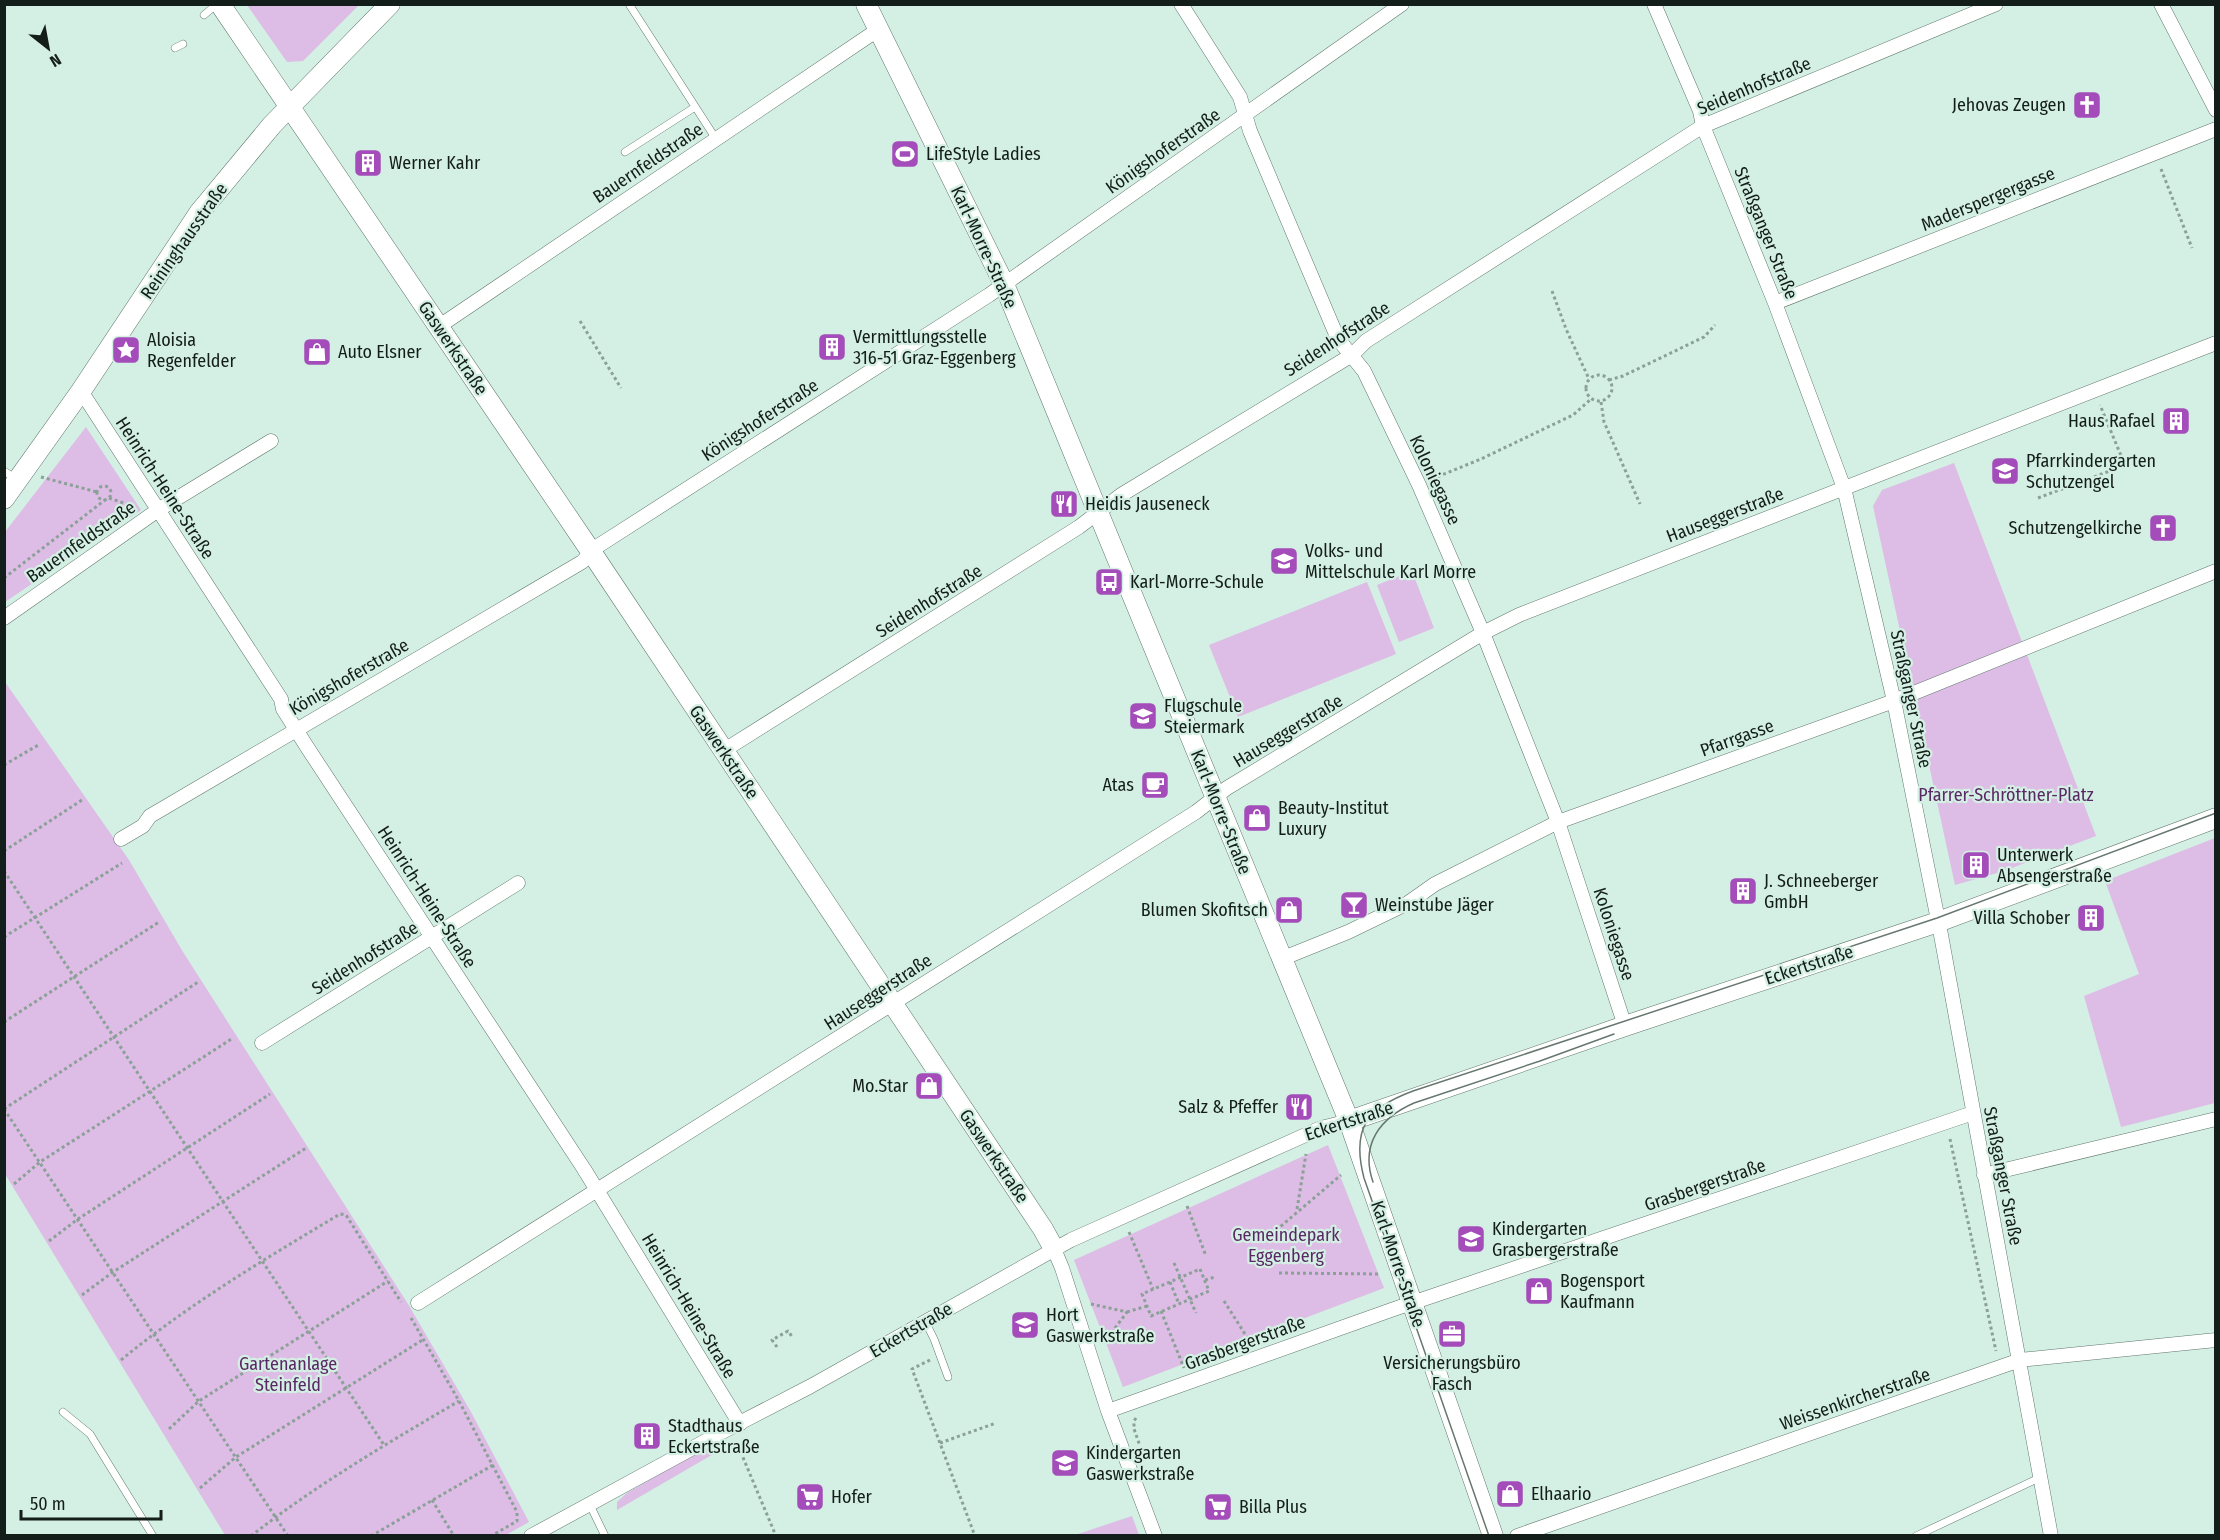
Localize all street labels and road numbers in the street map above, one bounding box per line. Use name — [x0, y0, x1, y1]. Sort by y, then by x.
street label: Seidenhofstraße — [1694, 52, 1814, 120]
street label: Königshoferstraße — [1102, 103, 1225, 199]
street label: Bauernfeldstraße — [589, 118, 707, 208]
street label: Maderspergergasse — [1918, 162, 2058, 236]
street label: Straßganger Straße — [1729, 164, 1803, 302]
street label: Reininghausstraße — [136, 179, 232, 303]
street label: Karl-Morre-Straße — [946, 182, 1022, 312]
street label: Gaswerkstraße — [414, 297, 493, 399]
street label: Seidenhofstraße — [1280, 297, 1394, 381]
street label: Königshoferstraße — [698, 374, 823, 466]
street label: Heinrich-Heine-Straße — [111, 413, 219, 563]
street label: Koloniegasse — [1405, 432, 1465, 529]
street label: Hauseggerstraße — [1663, 482, 1787, 547]
street label: Bauernfeldstraße — [22, 496, 140, 588]
street label: Seidenhofstraße — [872, 559, 986, 643]
street label: Straßganger Straße — [1886, 628, 1936, 770]
street label: Königshoferstraße — [285, 634, 413, 720]
street label: Hauseggerstraße — [1229, 690, 1347, 772]
street label: Gaswerkstraße — [685, 701, 764, 803]
street label: Pfarrgasse — [1697, 715, 1777, 761]
street label: Karl-Morre-Straße — [1186, 746, 1256, 878]
street label: Heinrich-Heine-Straße — [373, 822, 481, 972]
street label: Koloniegasse — [1589, 885, 1639, 983]
street label: Seidenhofstraße — [308, 916, 422, 1000]
street label: Eckertstraße — [1762, 940, 1856, 990]
street label: Hauseggerstraße — [820, 949, 936, 1035]
street label: Eckertstraße — [1302, 1096, 1396, 1146]
street label: Gaswerkstraße — [955, 1105, 1034, 1207]
street label: Straßganger Straße — [1979, 1105, 2027, 1247]
street label: Grasbergerstraße — [1642, 1154, 1769, 1216]
street label: Karl-Morre-Straße — [1366, 1198, 1430, 1330]
street label: Heinrich-Heine-Straße — [637, 1230, 741, 1382]
street label: Eckertstraße — [866, 1297, 956, 1362]
street label: Grasbergerstraße — [1182, 1311, 1308, 1375]
street label: Weissenkircherstraße — [1777, 1363, 1933, 1435]

